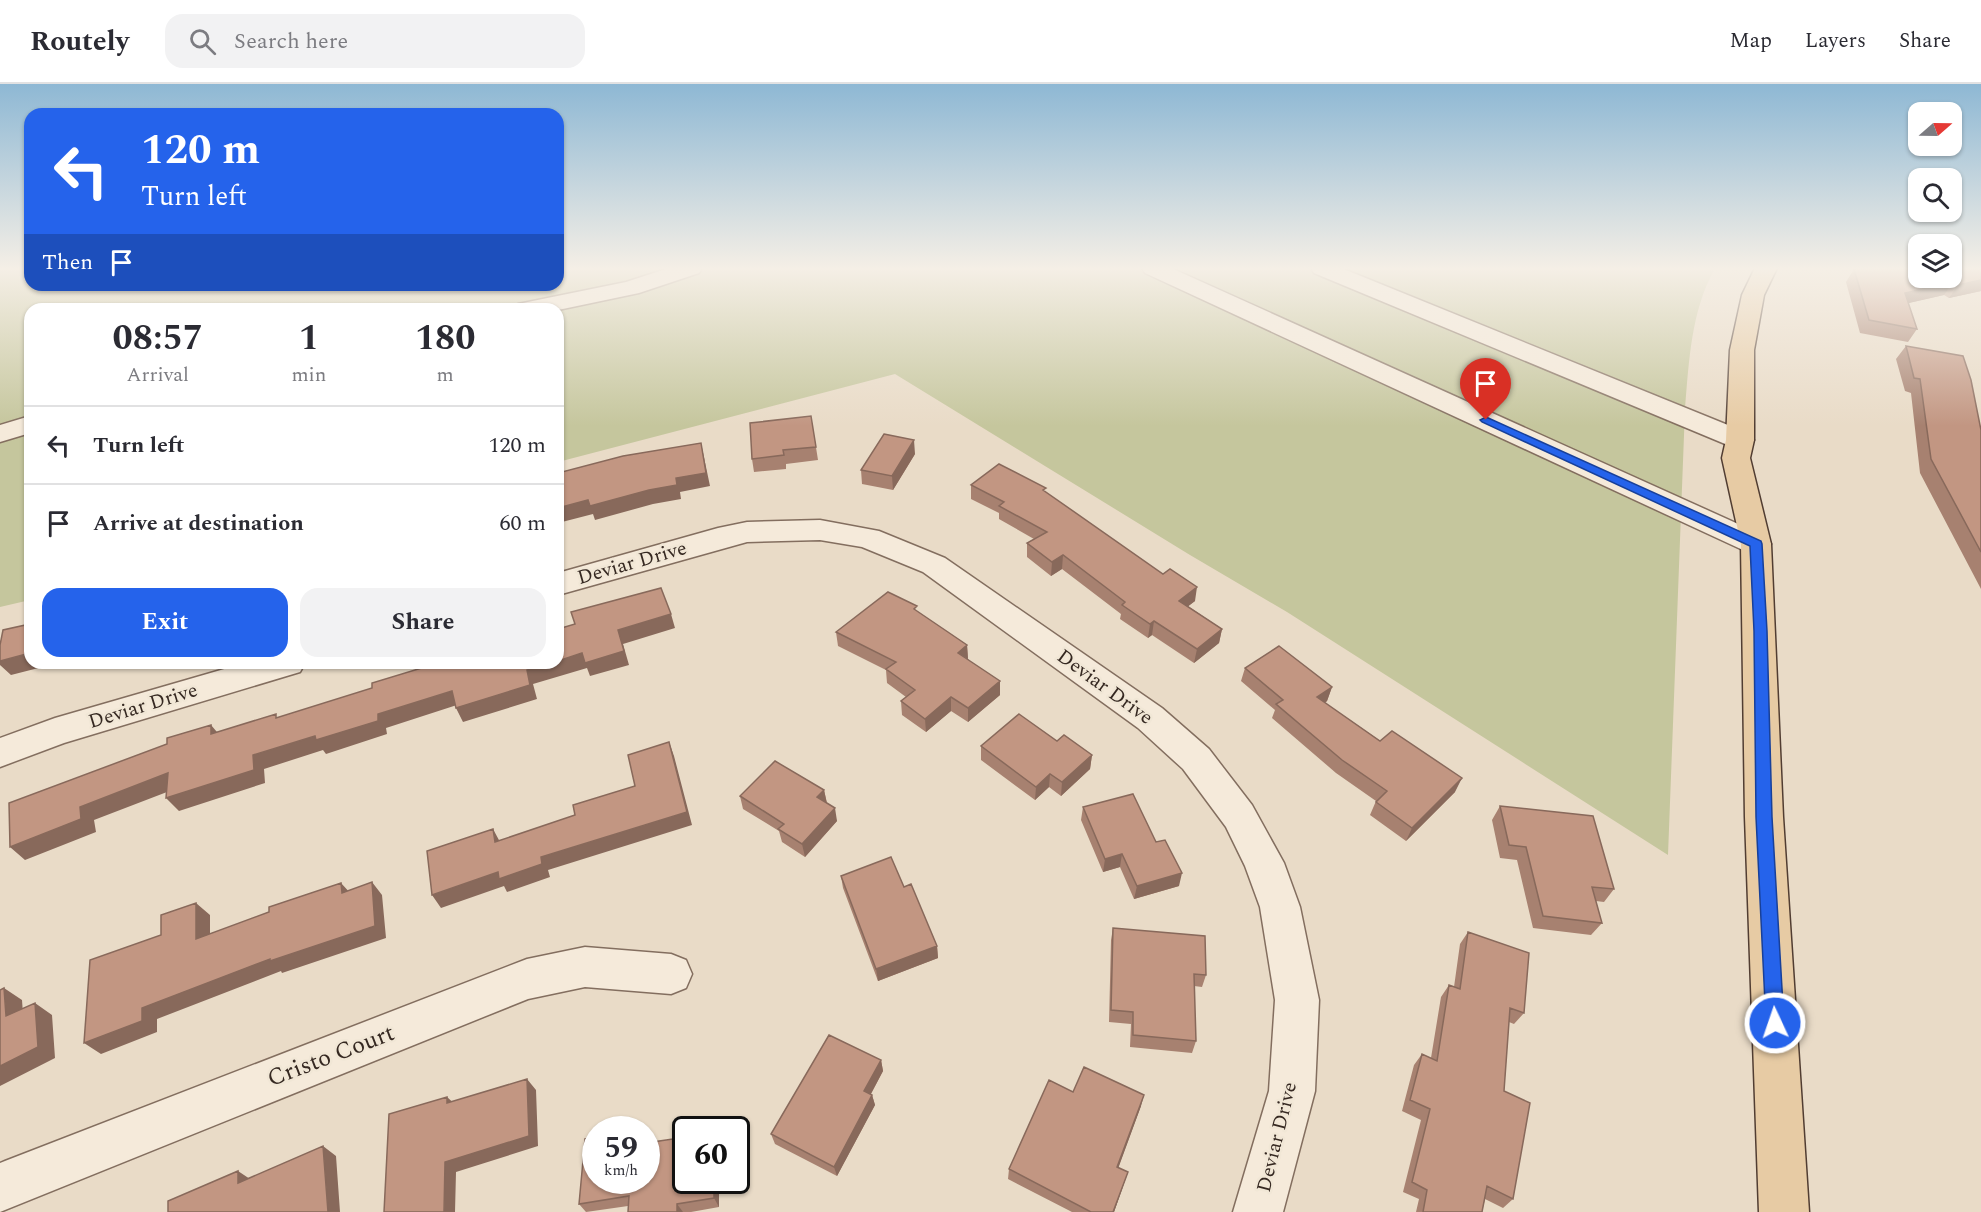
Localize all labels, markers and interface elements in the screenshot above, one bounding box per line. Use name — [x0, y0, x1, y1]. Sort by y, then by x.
search box — [165, 14, 585, 68]
text: Routely — [30, 20, 129, 63]
icon: search — [186, 25, 219, 58]
text: Search here — [234, 25, 348, 58]
text: Map — [1730, 25, 1772, 57]
text: Layers — [1805, 25, 1866, 57]
text: Share — [1899, 25, 1951, 57]
north arrow — [1908, 102, 1962, 156]
map controls — [1908, 102, 1962, 288]
text: 120 m — [141, 119, 260, 182]
icon: left — [42, 132, 120, 210]
button: search — [1908, 168, 1962, 222]
text: Turn left — [141, 176, 247, 218]
button: layers — [1908, 234, 1962, 288]
text: Then — [42, 246, 93, 279]
icon: arrive — [105, 246, 138, 279]
text: 08:57 — [112, 311, 203, 366]
text: 1 — [299, 311, 319, 366]
text: 180 — [415, 311, 475, 366]
pin — [1460, 358, 1511, 420]
text: Arrival — [127, 360, 189, 390]
text: min — [291, 360, 326, 390]
text: m — [437, 360, 454, 390]
icon: arrive — [1469, 367, 1502, 400]
icon: left — [42, 429, 75, 462]
text: Turn left — [93, 429, 185, 462]
text: 120 m — [489, 429, 546, 462]
icon: arrive — [42, 507, 75, 540]
text: Arrive at destination — [93, 507, 304, 540]
text: 60 m — [500, 507, 546, 540]
street label: Deviar Drive — [574, 533, 690, 593]
button: Exit — [42, 588, 288, 657]
button: Share — [300, 588, 546, 657]
street label: Deviar Drive — [1051, 642, 1159, 732]
street label: Deviar Drive — [85, 675, 201, 737]
position arrow — [1743, 991, 1807, 1055]
street label: Cristo Court — [262, 1015, 400, 1097]
street label: Deviar Drive — [1249, 1079, 1305, 1195]
speed limit sign: 60 — [672, 1116, 750, 1194]
text: 59 — [604, 1125, 638, 1171]
text: km/h — [604, 1159, 638, 1182]

